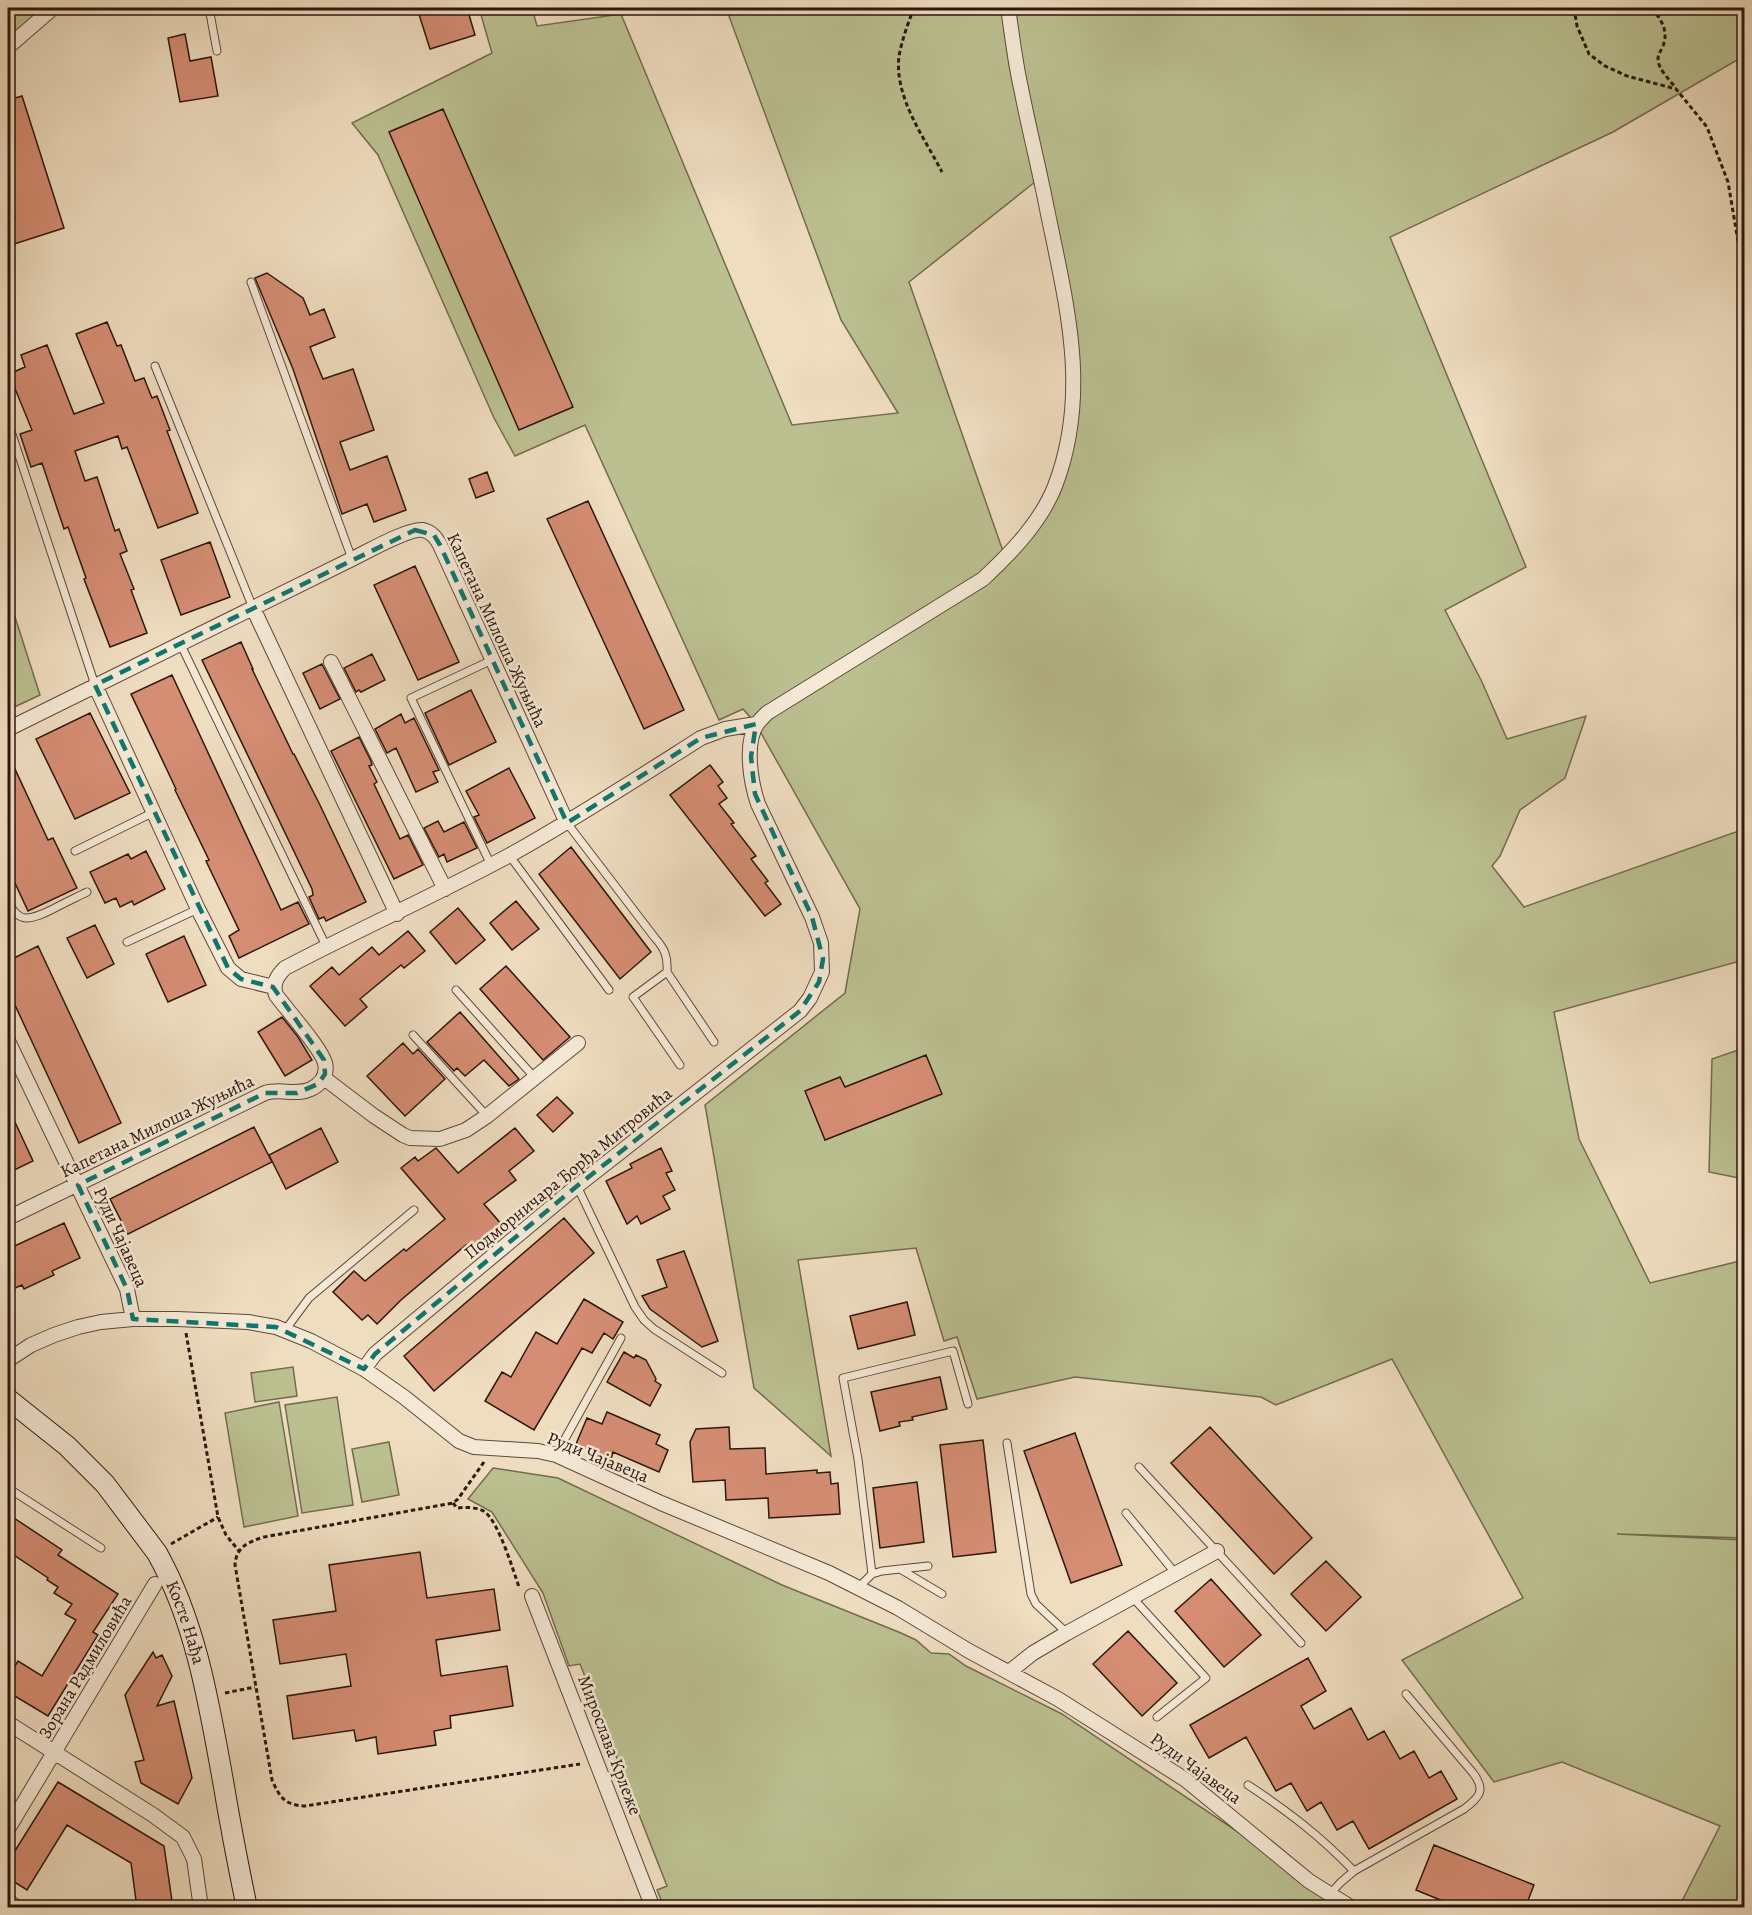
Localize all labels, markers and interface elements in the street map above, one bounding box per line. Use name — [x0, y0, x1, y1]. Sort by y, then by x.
street label: Капетана Милоша Жуњића — [441, 529, 553, 732]
street label: Капетана Милоша Жуњића — [56, 1068, 258, 1183]
street label: Подморничара Ђорђа Митровића — [459, 1081, 678, 1264]
street label: Руди Чајавеца — [88, 1183, 154, 1292]
street label: Руди Чајавеца — [544, 1426, 653, 1489]
street label: Косте Нађа — [160, 1577, 211, 1668]
street label: Зорана Радмиловића — [33, 1590, 138, 1743]
street label: Мирослава Крлеже — [572, 1671, 648, 1819]
street label: Руди Чајавеца — [1145, 1727, 1247, 1810]

